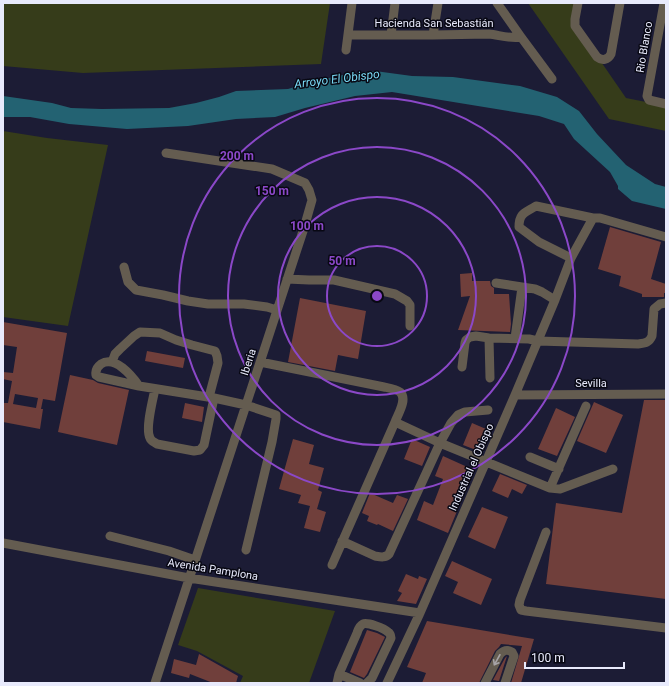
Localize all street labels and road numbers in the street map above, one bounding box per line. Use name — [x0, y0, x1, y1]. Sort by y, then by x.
street label: Hacienda San Sebastián — [375, 17, 493, 30]
street label: Rio Blanco — [634, 20, 655, 74]
street label: Iberia — [238, 347, 259, 377]
street label: Sevilla — [575, 377, 607, 390]
street label: Industrial el Obispo — [446, 422, 497, 513]
street label: Avenida Pamplona — [167, 556, 259, 583]

